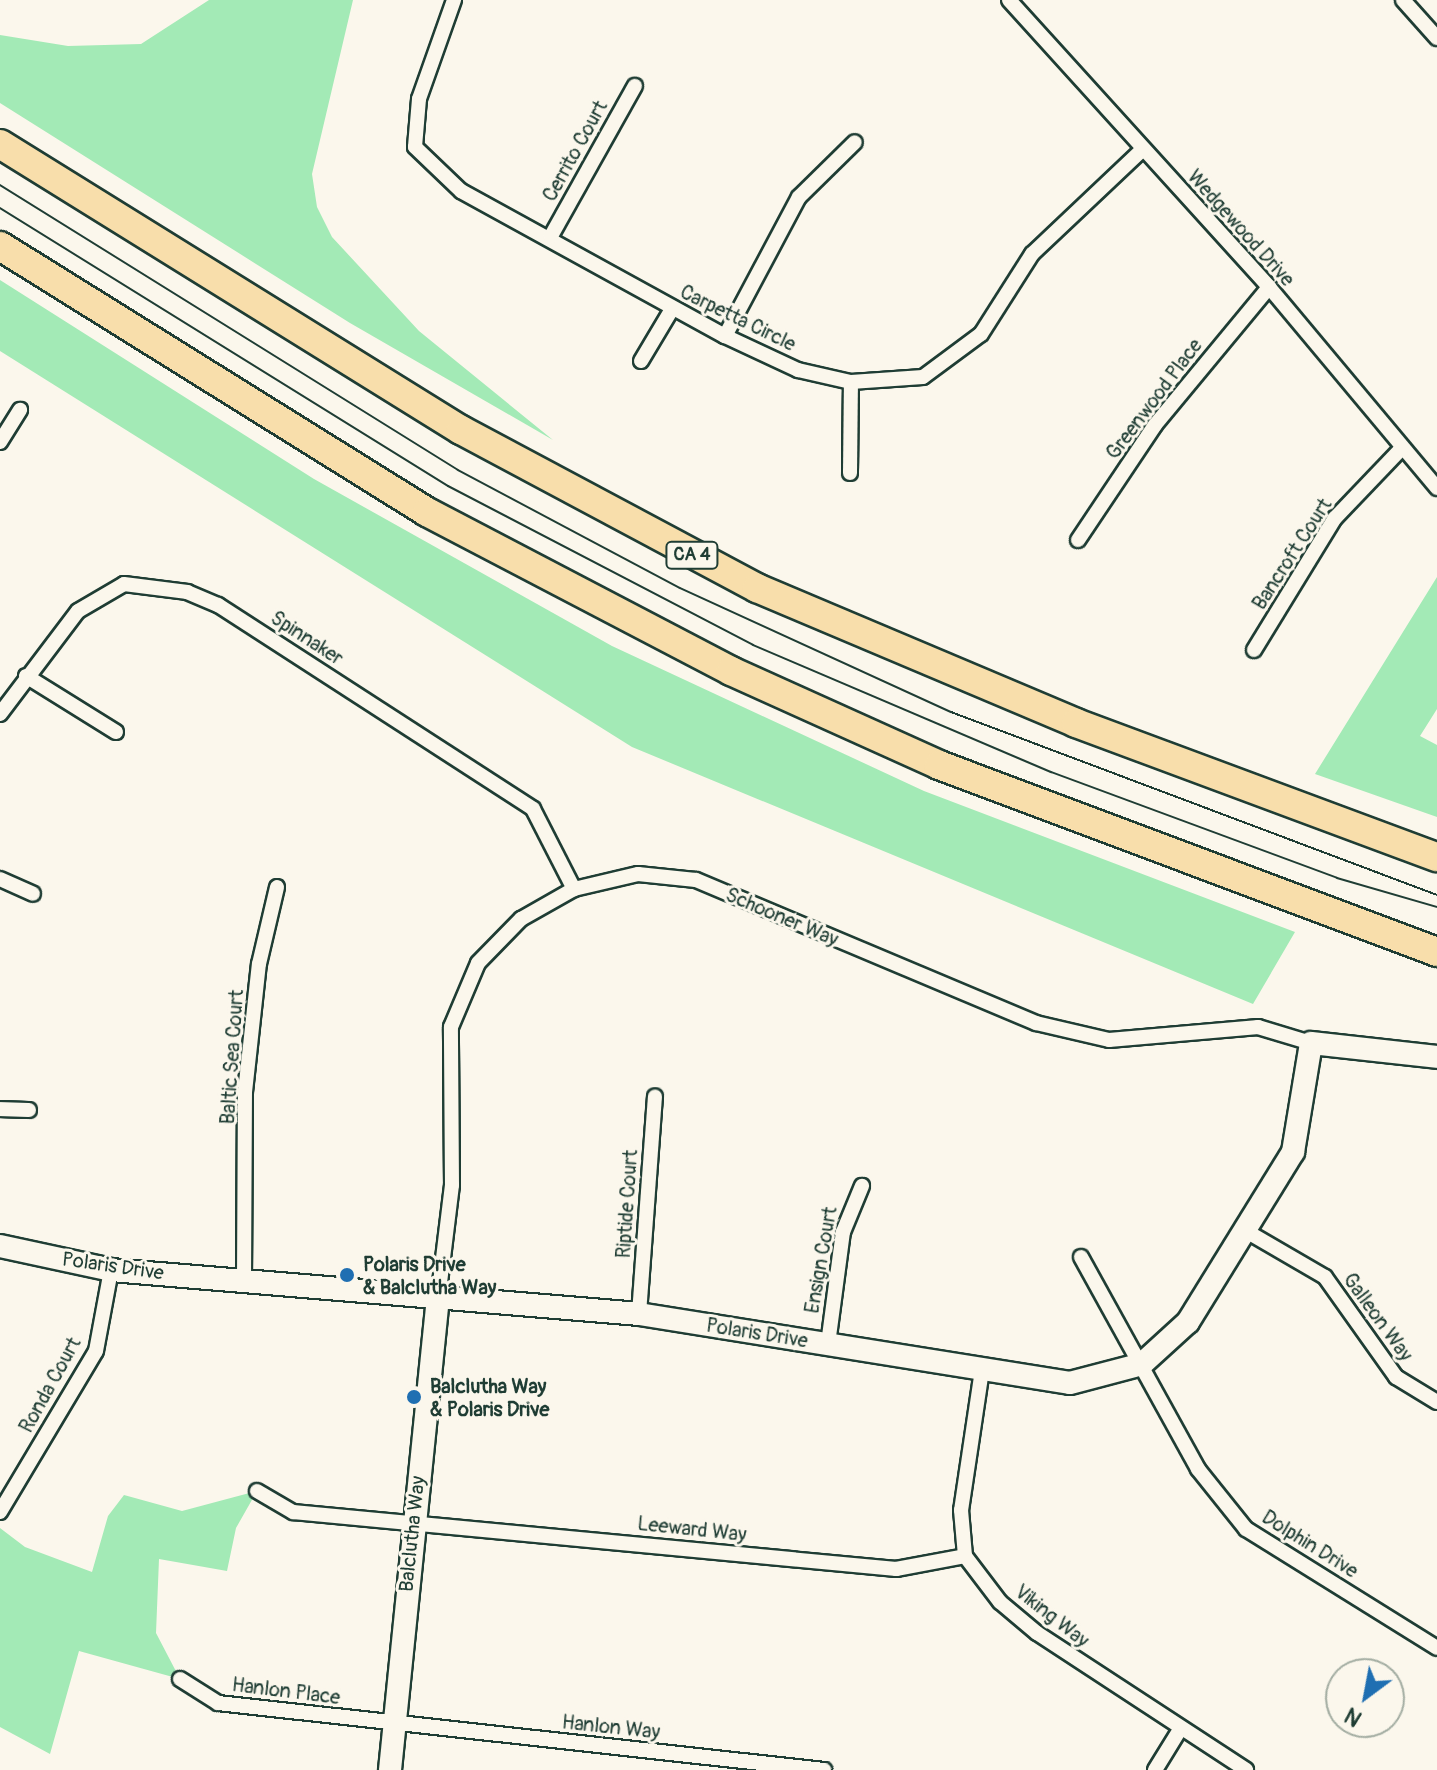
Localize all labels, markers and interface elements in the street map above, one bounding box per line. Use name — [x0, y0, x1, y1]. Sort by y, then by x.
street label: Cerrito Court — [537, 96, 613, 206]
street label: Wedgewood Drive — [1182, 165, 1300, 291]
street label: Carpetta Circle — [676, 280, 800, 356]
street label: Greenwood Place — [1101, 334, 1207, 464]
street label: Bancroft Court — [1247, 494, 1337, 614]
road number: CA 4 — [664, 541, 720, 569]
street label: Spinnaker — [266, 606, 348, 670]
street label: Schooner Way — [722, 882, 842, 952]
street label: Baltic Sea Court — [215, 989, 249, 1125]
street label: Riptide Court — [611, 1149, 643, 1259]
street label: Ensign Court — [800, 1205, 842, 1315]
street label: Polaris Drive — [61, 1247, 165, 1285]
place label: Polaris Drive & Balclutha Way — [363, 1252, 496, 1299]
marker: Polaris Drive & Balclutha Way — [338, 1266, 356, 1284]
street label: Galleon Way — [1338, 1268, 1418, 1366]
street label: Polaris Drive — [704, 1313, 810, 1353]
street label: Ronda Court — [14, 1333, 86, 1437]
place label: Balclutha Way & Polaris Drive — [430, 1374, 549, 1421]
marker: Balclutha Way & Polaris Drive — [405, 1388, 423, 1406]
street label: Balclutha Way — [394, 1475, 430, 1593]
street label: Dolphin Drive — [1258, 1505, 1362, 1583]
street label: Leeward Way — [636, 1511, 748, 1547]
street label: Viking Way — [1010, 1579, 1094, 1653]
north arrow — [1325, 1658, 1405, 1738]
street label: Hanlon Place — [231, 1672, 341, 1710]
text: N — [1340, 1701, 1367, 1732]
street label: Hanlon Way — [561, 1710, 661, 1744]

